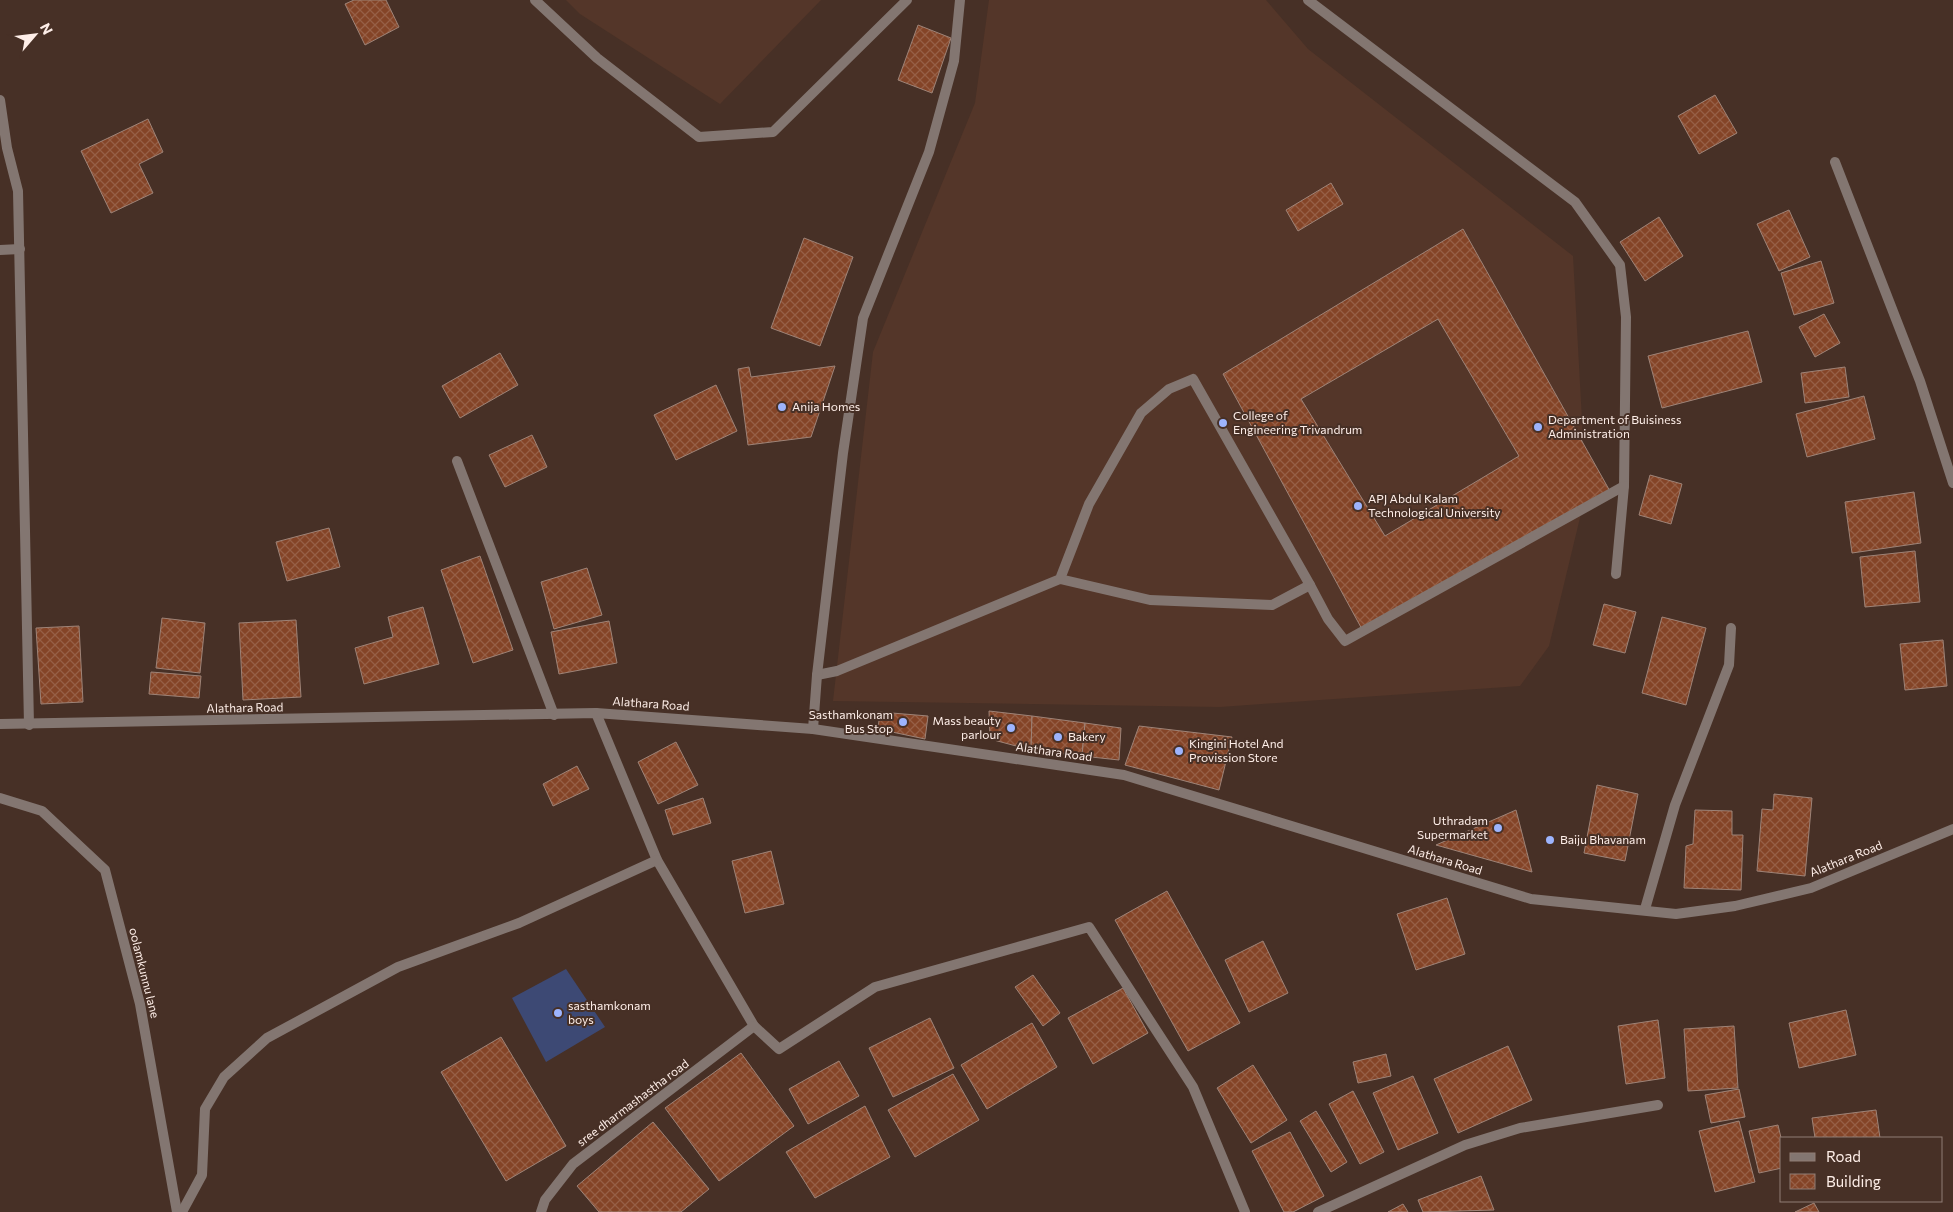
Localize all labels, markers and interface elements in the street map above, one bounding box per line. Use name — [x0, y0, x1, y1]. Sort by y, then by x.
north arrow — [10, 10, 60, 60]
text: N — [37, 20, 57, 37]
place label: Anija Homes — [792, 399, 860, 413]
marker: Anija Homes — [776, 401, 788, 413]
place label: College of Engineering Trivandrum — [1233, 408, 1362, 436]
place label: Department of Buisiness Administration — [1548, 412, 1681, 440]
marker: College of Engineering Trivandrum — [1217, 417, 1229, 429]
marker: Department of Buisiness Administration — [1532, 421, 1544, 433]
place label: APJ Abdul Kalam Technological University — [1368, 491, 1501, 519]
marker: APJ Abdul Kalam Technological University — [1352, 500, 1364, 512]
street label: Alathara Road — [612, 693, 690, 713]
street label: Alathara Road — [206, 699, 284, 715]
place label: Sasthamkonam Bus Stop — [809, 707, 893, 735]
place label: Mass beauty parlour — [933, 713, 1001, 741]
marker: Sasthamkonam Bus Stop — [897, 716, 909, 728]
marker: Mass beauty parlour — [1005, 722, 1017, 734]
place label: Bakery — [1068, 729, 1106, 743]
marker: Bakery — [1052, 731, 1064, 743]
place label: Kingini Hotel And Provission Store — [1189, 736, 1284, 764]
street label: Alathara Road — [1015, 739, 1093, 763]
marker: Kingini Hotel And Provission Store — [1173, 745, 1185, 757]
place label: Uthradam Supermarket — [1417, 813, 1488, 841]
marker: Uthradam Supermarket — [1492, 822, 1504, 834]
place label: Baiju Bhavanam — [1560, 832, 1646, 846]
marker: Baiju Bhavanam — [1544, 834, 1556, 846]
street label: Alathara Road — [1807, 837, 1884, 879]
street label: Alathara Road — [1406, 841, 1484, 877]
street label: oolamkunnu lane — [127, 926, 163, 1019]
place label: sasthamkonam boys — [568, 998, 651, 1026]
marker: sasthamkonam boys — [552, 1007, 564, 1019]
street label: sree dharmashastha road — [574, 1056, 691, 1149]
legend — [1780, 1137, 1943, 1202]
text: Road — [1826, 1147, 1861, 1165]
text: Building — [1826, 1172, 1881, 1190]

